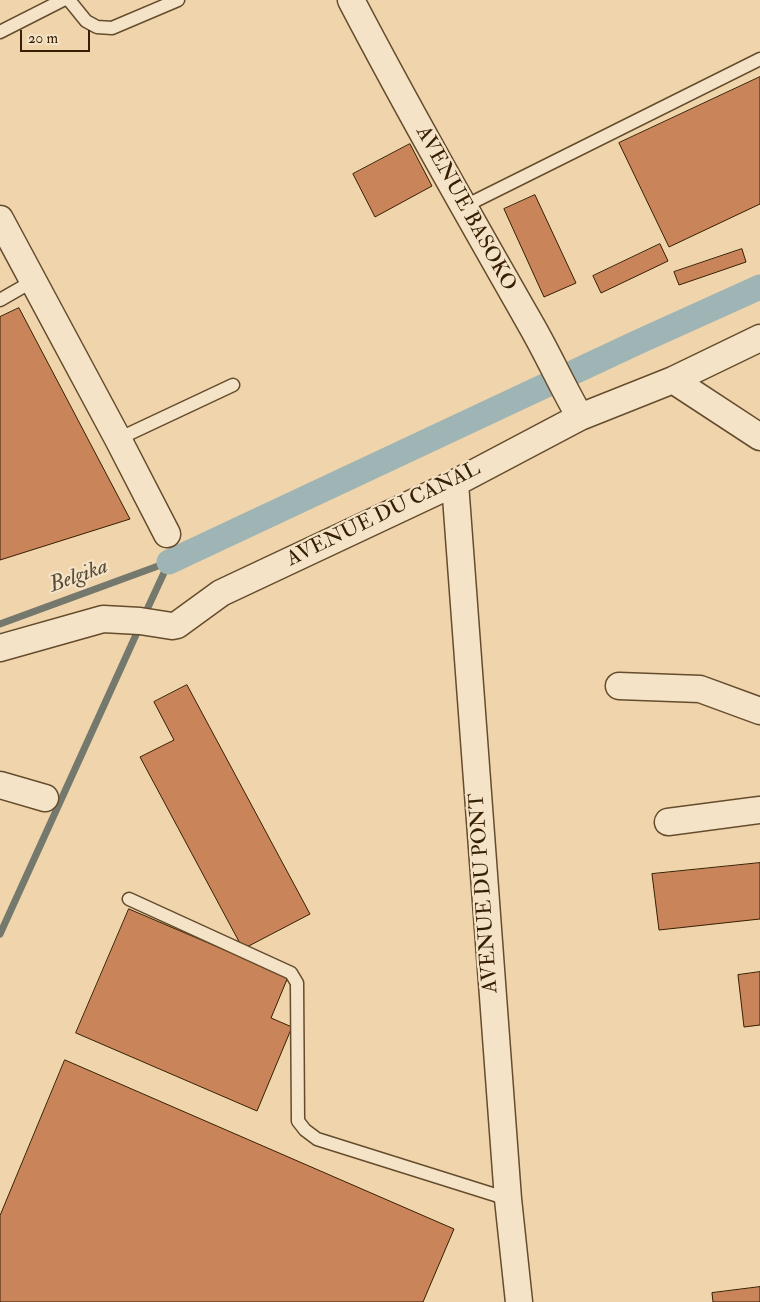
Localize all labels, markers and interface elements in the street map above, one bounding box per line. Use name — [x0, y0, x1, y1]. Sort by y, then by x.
scale bar — [22, 20, 92, 52]
text: 20 m — [28, 29, 58, 48]
street label: AVENUE BASOKO — [409, 122, 521, 296]
street label: AVENUE DU CANAL — [283, 457, 485, 573]
water label: Belgika — [46, 554, 112, 600]
street label: AVENUE DU PONT — [465, 792, 505, 994]

